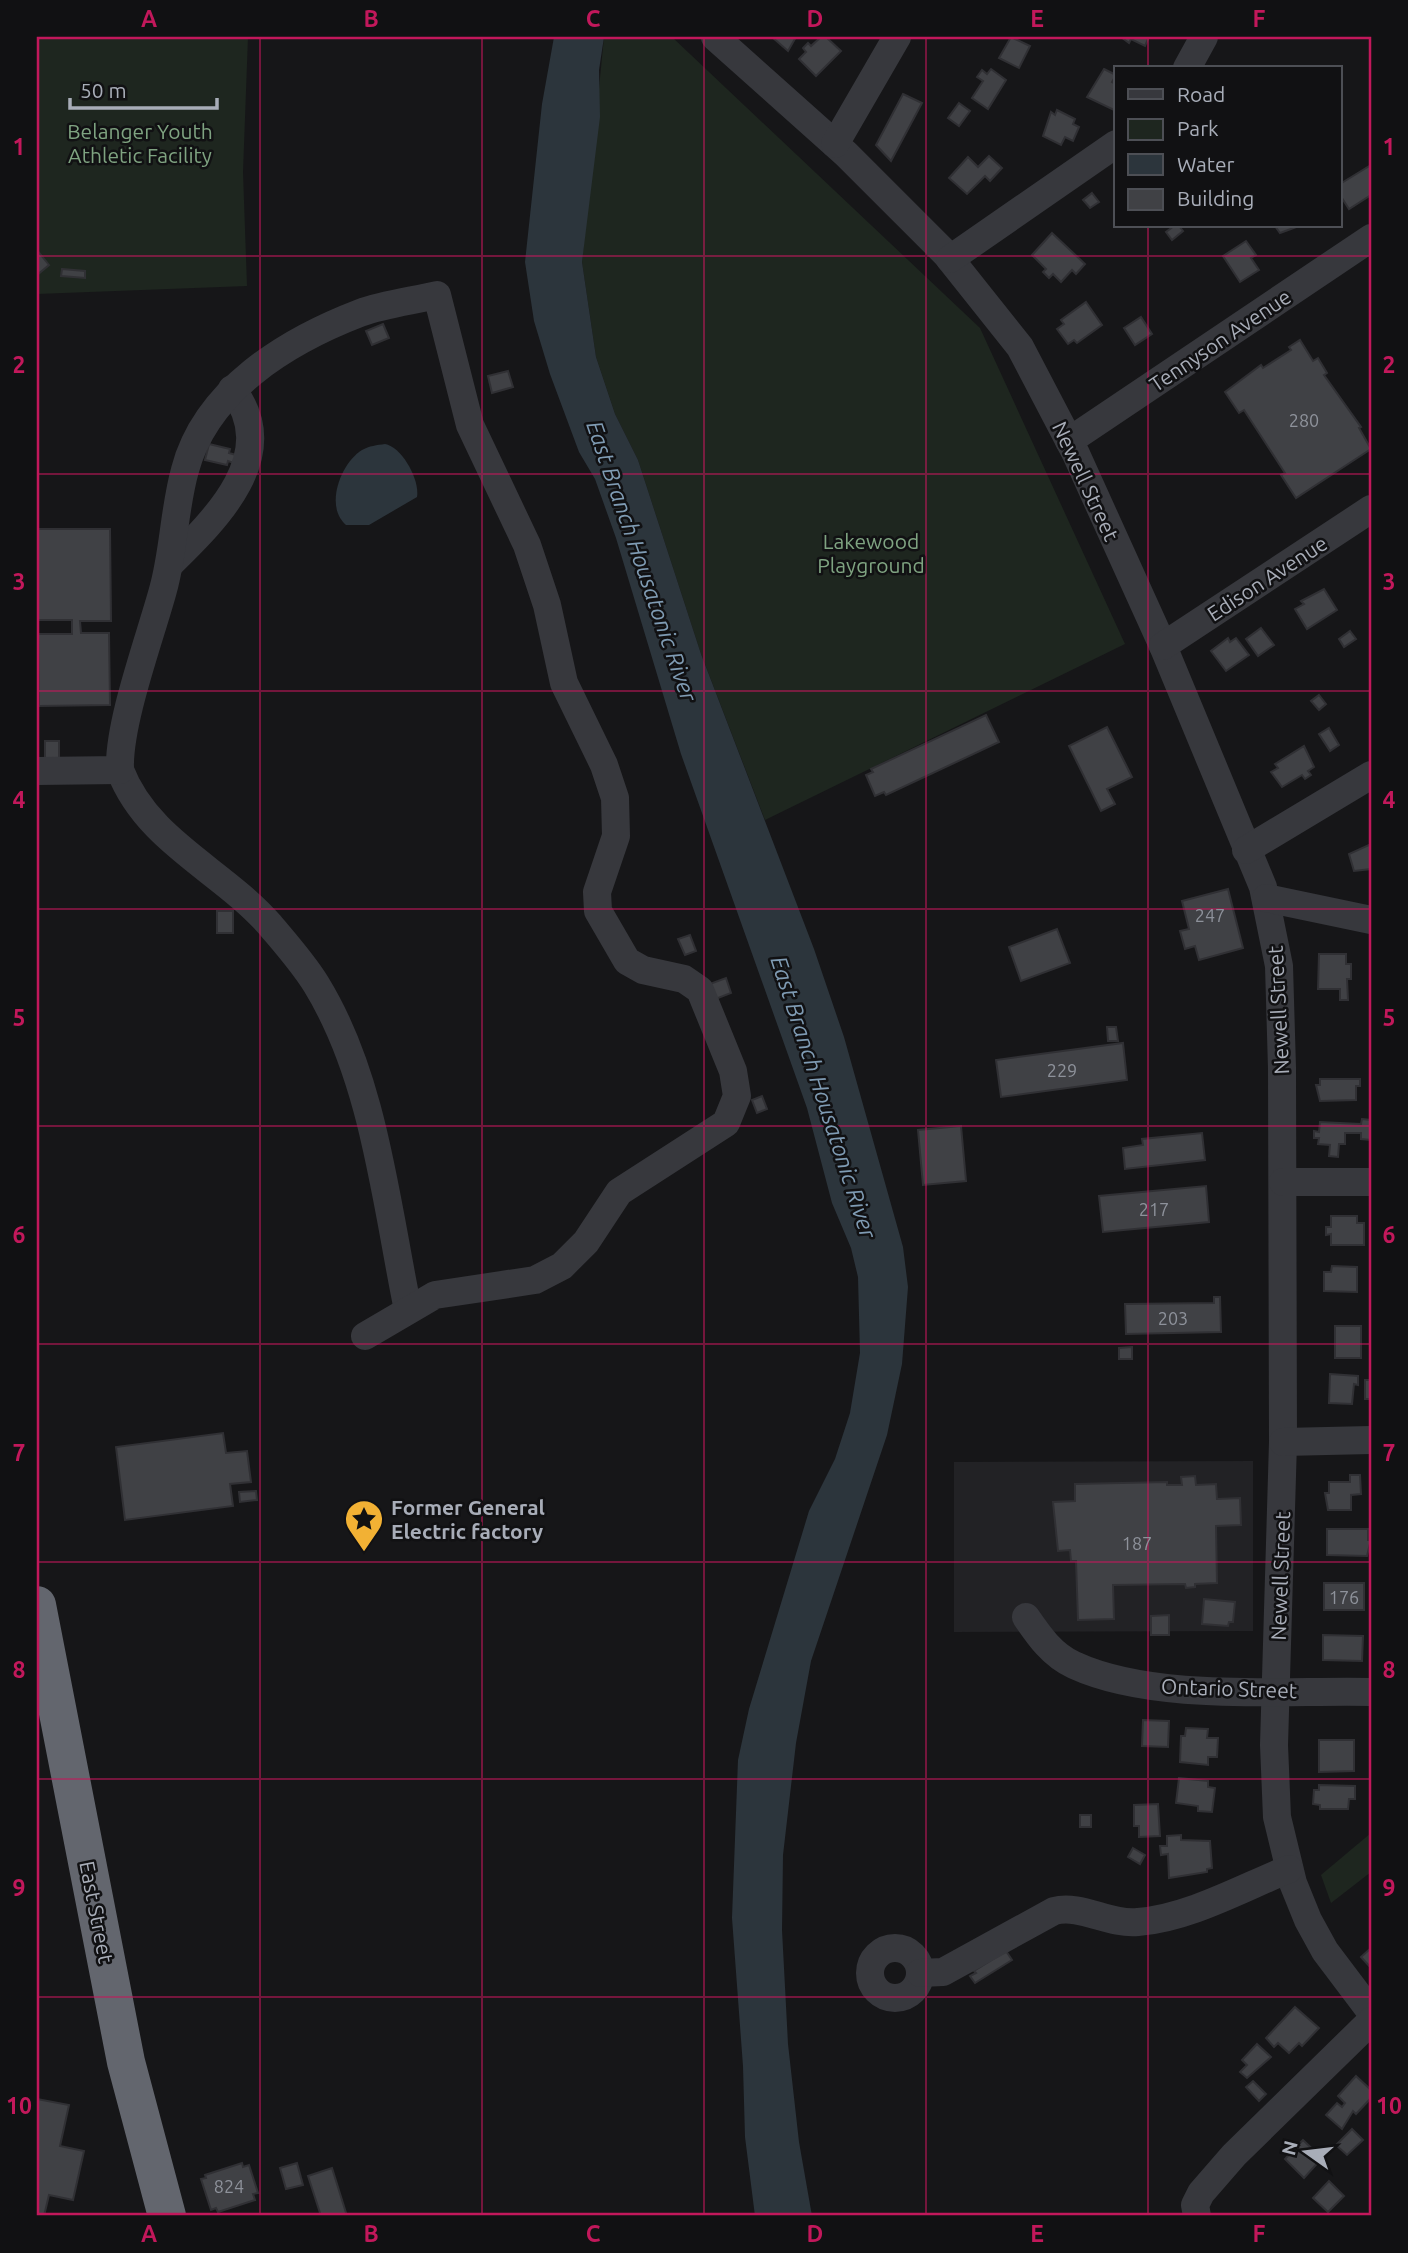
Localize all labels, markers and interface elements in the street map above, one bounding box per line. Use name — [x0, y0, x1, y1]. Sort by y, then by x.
text: A — [141, 6, 157, 31]
text: B — [363, 6, 379, 31]
text: C — [586, 6, 601, 31]
text: D — [807, 6, 823, 31]
text: E — [1030, 6, 1044, 31]
text: F — [1253, 6, 1266, 31]
scale bar — [70, 66, 217, 110]
legend — [1114, 66, 1342, 228]
text: 50 m — [80, 78, 127, 102]
text: Road — [1177, 82, 1225, 106]
text: Park — [1177, 116, 1219, 140]
park label: Belanger Youth Athletic Facility — [67, 119, 213, 167]
text: 1 — [13, 134, 25, 159]
text: 1 — [1383, 134, 1395, 159]
text: Water — [1177, 152, 1235, 176]
text: Building — [1177, 186, 1254, 210]
street label: Tennyson Avenue — [1145, 284, 1295, 396]
text: 2 — [13, 352, 25, 377]
text: 2 — [1383, 352, 1395, 377]
house number: 280 — [1289, 410, 1319, 430]
water label: East Branch Housatonic River — [582, 417, 702, 706]
street label: Newell Street — [1048, 418, 1124, 544]
park label: Lakewood Playground — [817, 529, 925, 577]
street label: Edison Avenue — [1203, 530, 1331, 626]
text: 3 — [13, 569, 25, 594]
text: 3 — [1383, 569, 1395, 594]
text: 4 — [13, 787, 26, 812]
text: 4 — [1383, 787, 1396, 812]
house number: 247 — [1195, 905, 1225, 925]
street label: Newell Street — [1263, 945, 1293, 1075]
water label: East Branch Housatonic River — [767, 953, 882, 1242]
text: 5 — [13, 1005, 25, 1030]
text: 5 — [1383, 1005, 1395, 1030]
house number: 229 — [1047, 1060, 1077, 1080]
house number: 217 — [1139, 1199, 1169, 1219]
text: 6 — [13, 1222, 26, 1247]
text: 6 — [1383, 1222, 1396, 1247]
house number: 203 — [1158, 1308, 1188, 1328]
text: 7 — [13, 1440, 25, 1465]
text: 7 — [1383, 1440, 1395, 1465]
place label: Former General Electric factory — [391, 1495, 545, 1543]
place icon: Former General Electric factory — [343, 1498, 385, 1553]
street label: Newell Street — [1266, 1511, 1294, 1641]
house number: 187 — [1122, 1533, 1152, 1553]
house number: 176 — [1329, 1587, 1359, 1607]
text: 8 — [13, 1657, 25, 1682]
text: 8 — [1383, 1657, 1395, 1682]
street label: Ontario Street — [1161, 1674, 1297, 1702]
street label: East Street — [75, 1859, 119, 1965]
text: 9 — [13, 1875, 25, 1900]
text: 9 — [1383, 1875, 1395, 1900]
text: 10 — [6, 2093, 32, 2118]
text: 10 — [1376, 2093, 1402, 2118]
north arrow — [1272, 2116, 1342, 2186]
text: N — [1277, 2138, 1302, 2157]
house number: 824 — [214, 2176, 244, 2196]
text: A — [141, 2221, 157, 2246]
text: B — [363, 2221, 379, 2246]
text: C — [586, 2221, 601, 2246]
text: D — [807, 2221, 823, 2246]
text: E — [1030, 2221, 1044, 2246]
text: F — [1253, 2221, 1266, 2246]

